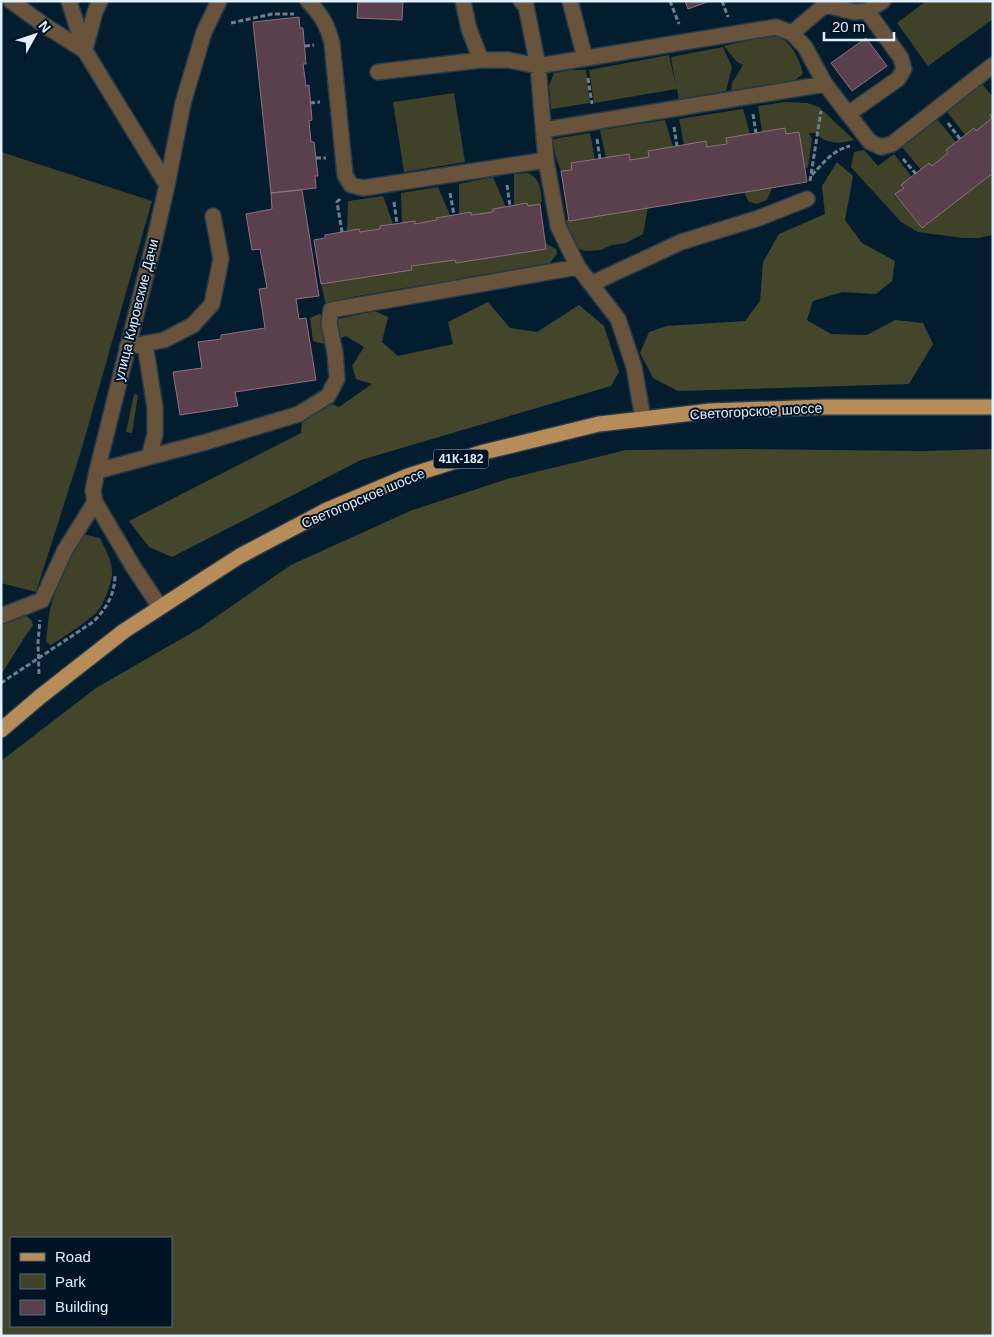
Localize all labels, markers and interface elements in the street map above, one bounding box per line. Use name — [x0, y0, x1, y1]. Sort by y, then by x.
north arrow — [10, 10, 60, 60]
scale bar — [824, 10, 894, 42]
text: N — [36, 18, 54, 36]
text: 20 m — [832, 18, 865, 35]
street label: улица Кировские Дачи — [111, 237, 161, 383]
street label: Светогорское шоссе — [689, 400, 823, 422]
road number: 41К-182 — [434, 449, 488, 468]
street label: Светогорское шоссе — [299, 465, 427, 531]
legend — [10, 1237, 172, 1327]
text: Road — [55, 1248, 91, 1265]
text: Park — [55, 1273, 86, 1290]
text: Building — [55, 1298, 108, 1315]

